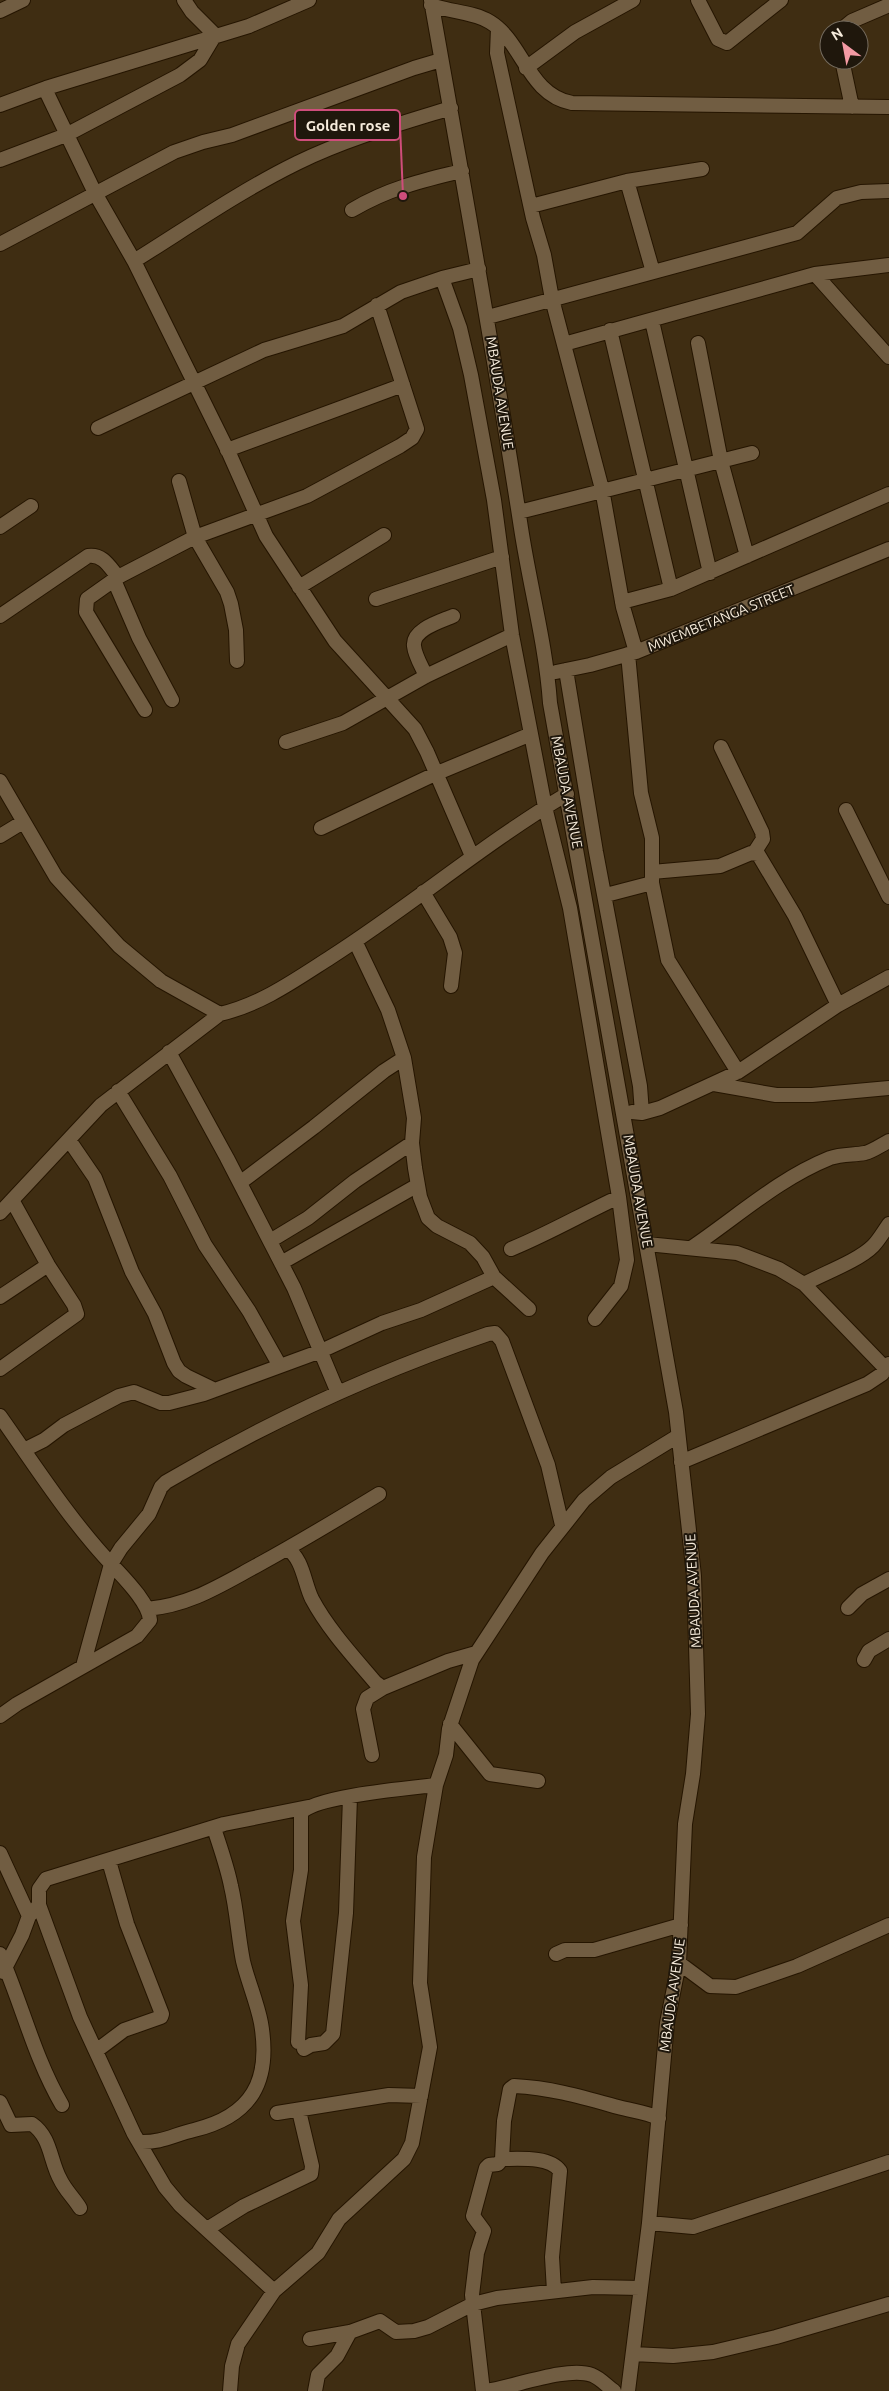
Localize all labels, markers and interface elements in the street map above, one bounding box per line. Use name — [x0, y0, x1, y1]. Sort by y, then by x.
north arrow — [819, 20, 869, 70]
text: N — [828, 24, 846, 44]
callout: Golden rose — [295, 110, 400, 140]
text: Golden rose — [306, 117, 390, 134]
street label: MBAUDA AVENUE — [483, 335, 517, 451]
street label: MWEMBETANGA STREET — [645, 581, 797, 655]
street label: MBAUDA AVENUE — [548, 734, 586, 850]
street label: MBAUDA AVENUE — [620, 1133, 656, 1249]
street label: MBAUDA AVENUE — [682, 1533, 704, 1648]
street label: MBAUDA AVENUE — [656, 1937, 688, 2053]

